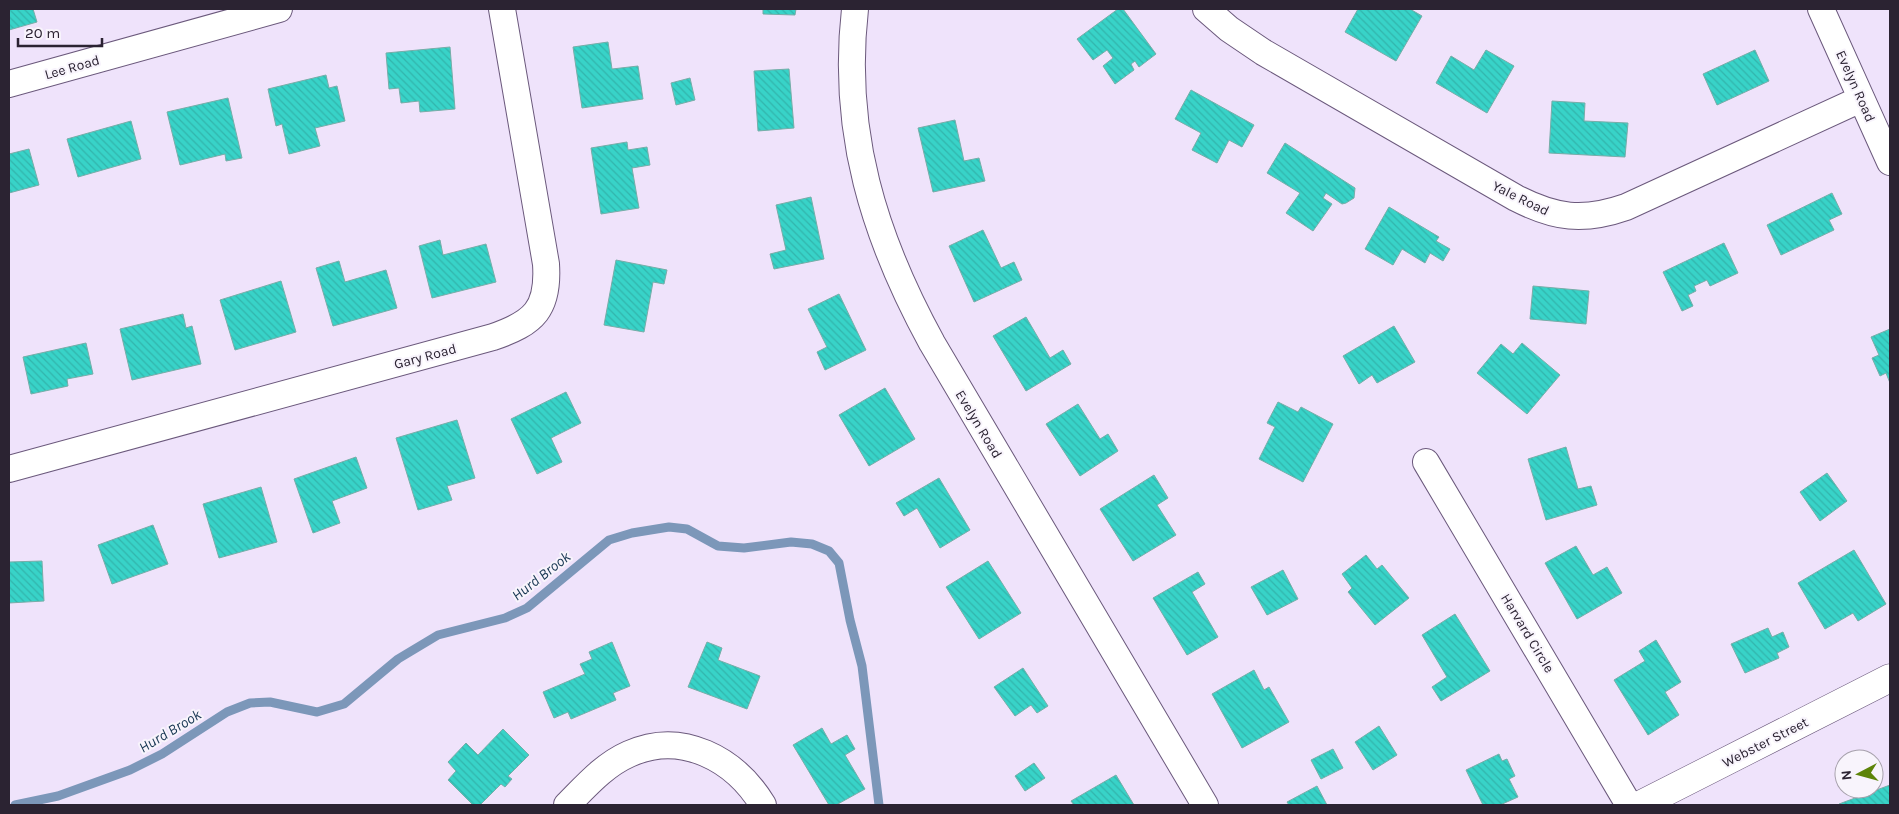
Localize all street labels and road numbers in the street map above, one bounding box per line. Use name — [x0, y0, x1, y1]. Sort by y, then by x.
street label: Evelyn Road — [1832, 48, 1879, 125]
street label: Lee Road — [43, 52, 102, 83]
street label: Yale Road — [1490, 177, 1552, 220]
street label: Gary Road — [392, 340, 458, 373]
street label: Evelyn Road — [952, 387, 1006, 461]
street label: Harvard Circle — [1497, 590, 1558, 676]
street label: Webster Street — [1719, 713, 1811, 771]

